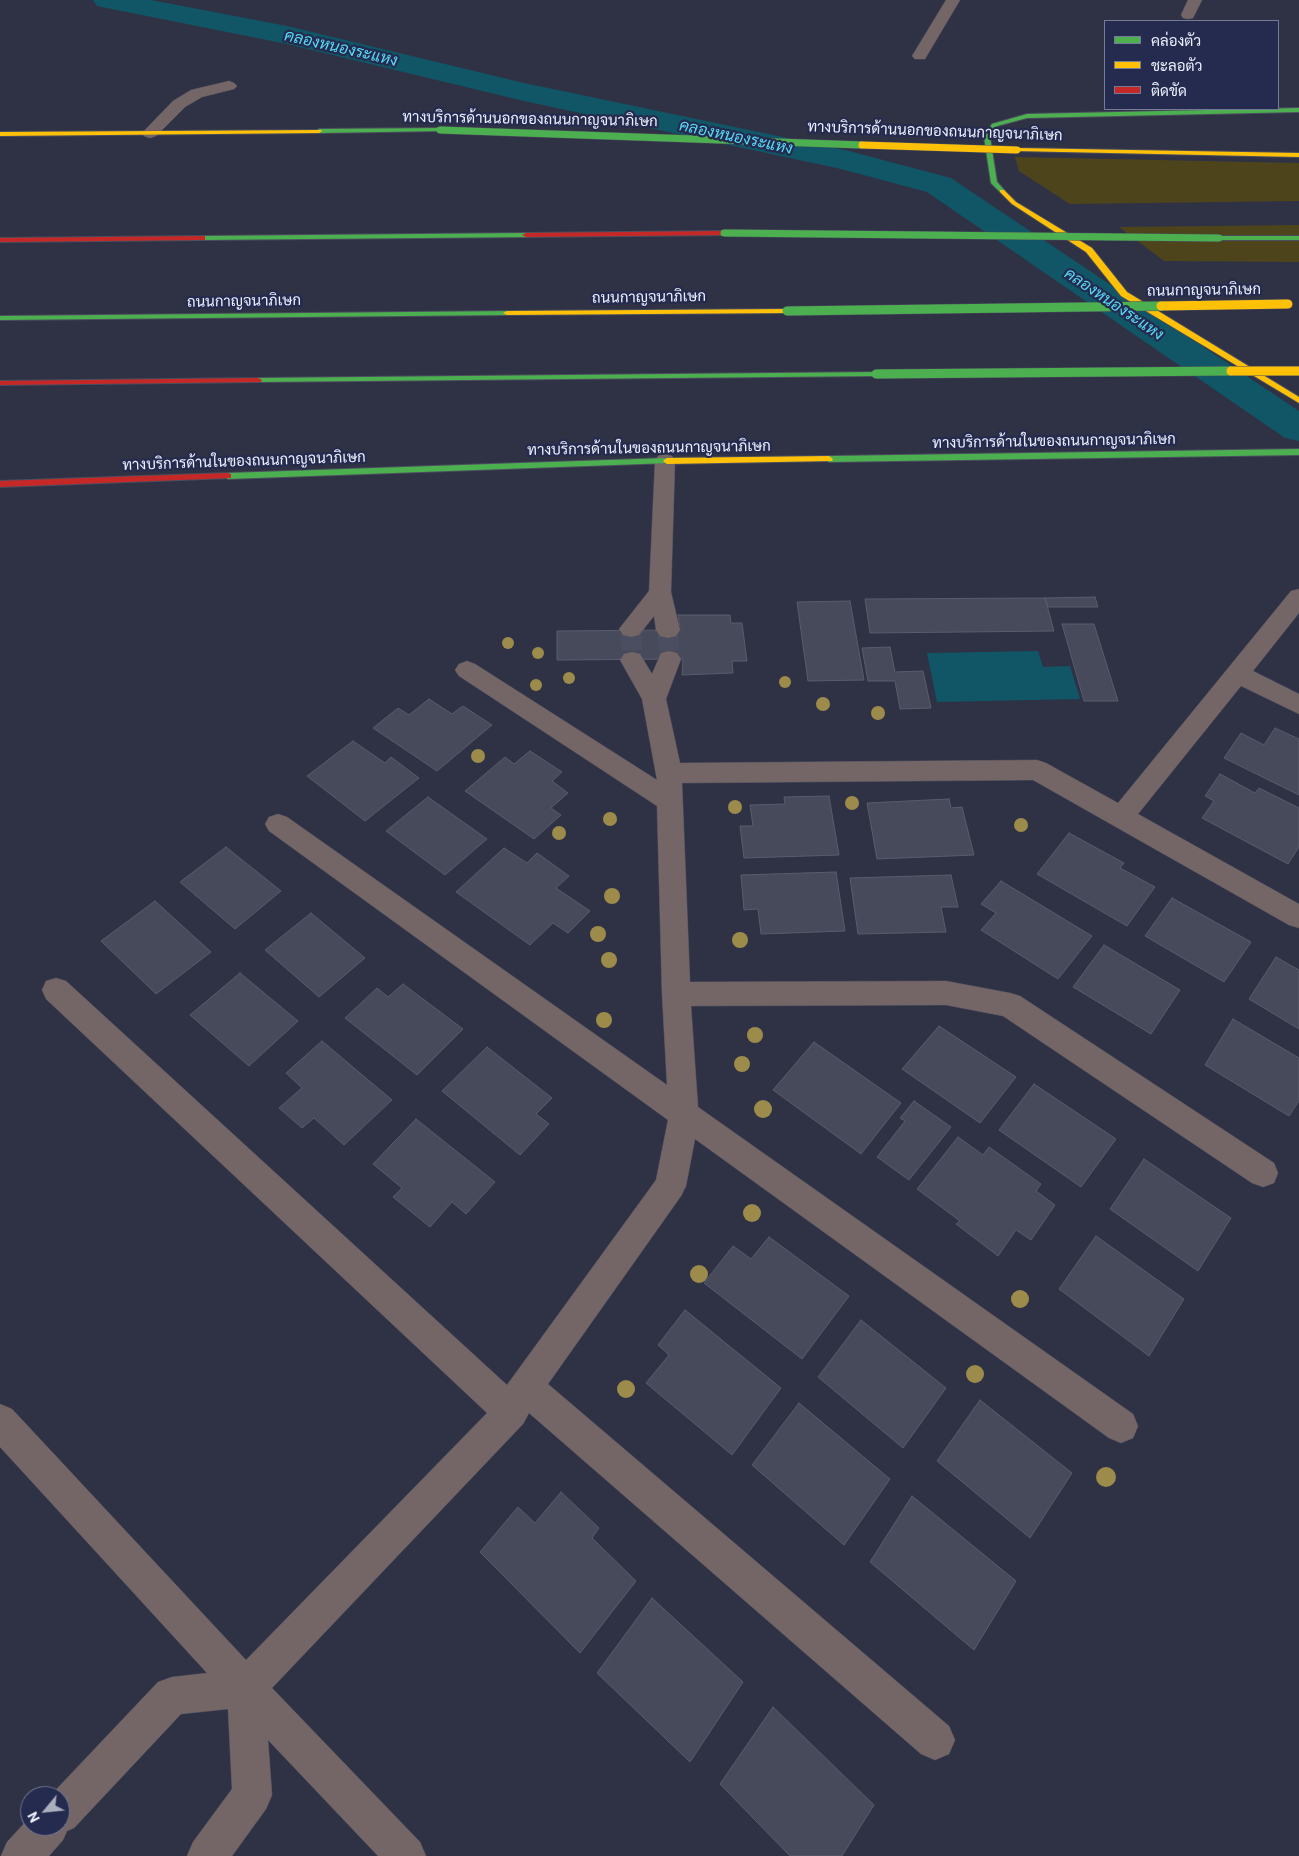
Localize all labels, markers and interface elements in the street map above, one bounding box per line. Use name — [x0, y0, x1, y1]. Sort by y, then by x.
legend — [1104, 20, 1279, 110]
water label: คลองหนองระแหง — [283, 26, 399, 70]
text: คล่องตัว — [1151, 30, 1201, 49]
text: ชะลอตัว — [1151, 55, 1202, 74]
text: ติดขัด — [1151, 80, 1187, 99]
street label: ทางบริการด้านนอกของถนนกาญจนาภิเษก — [402, 108, 658, 130]
water label: คลองหนองระแหง — [677, 116, 795, 158]
street label: ทางบริการด้านนอกของถนนกาญจนาภิเษก — [807, 118, 1063, 144]
water label: คลองหนองระแหง — [1061, 264, 1167, 344]
street label: ถนนกาญจนาภิเษก — [1147, 280, 1261, 300]
street label: ถนนกาญจนาภิเษก — [592, 287, 706, 307]
street label: ถนนกาญจนาภิเษก — [187, 291, 301, 311]
street label: ทางบริการด้านในของถนนกาญจนาภิเษก — [932, 430, 1176, 452]
street label: ทางบริการด้านในของถนนกาญจนาภิเษก — [527, 437, 771, 459]
street label: ทางบริการด้านในของถนนกาญจนาภิเษก — [122, 448, 366, 474]
north arrow — [20, 1786, 70, 1836]
text: N — [22, 1809, 43, 1826]

